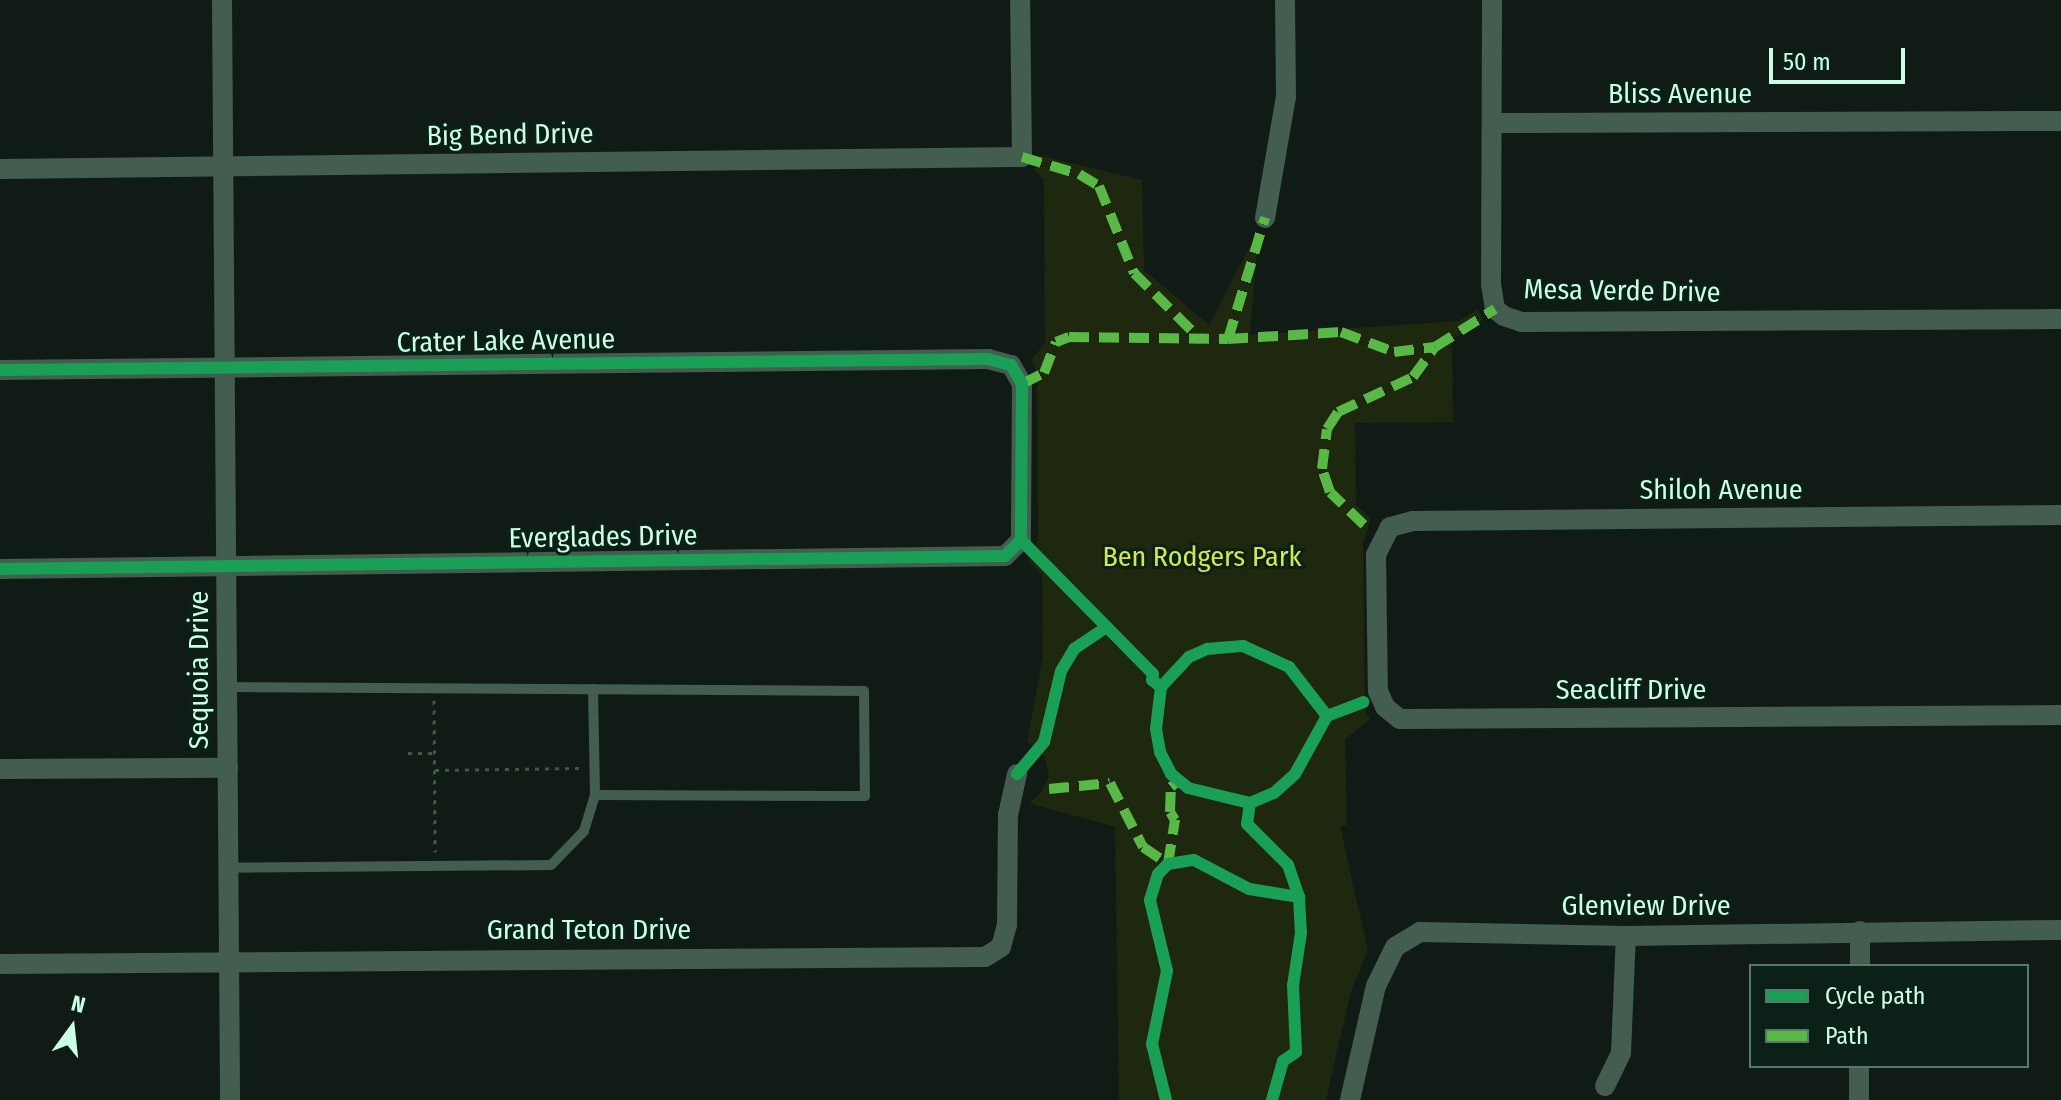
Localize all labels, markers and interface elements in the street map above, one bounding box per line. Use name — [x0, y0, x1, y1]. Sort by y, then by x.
scale bar — [1773, 32, 1909, 82]
text: 50 m — [1783, 48, 1831, 76]
street label: Bliss Avenue — [1608, 77, 1752, 111]
street label: Big Bend Drive — [426, 117, 594, 153]
street label: Mesa Verde Drive — [1523, 272, 1721, 310]
street label: Crater Lake Avenue — [396, 322, 616, 360]
street label: Shiloh Avenue — [1639, 473, 1803, 507]
street label: Everglades Drive — [508, 519, 698, 555]
park label: Ben Rodgers Park — [1102, 540, 1302, 574]
street label: Sequoia Drive — [182, 591, 216, 749]
street label: Seacliff Drive — [1556, 673, 1706, 707]
street label: Glenview Drive — [1561, 889, 1731, 923]
street label: Grand Teton Drive — [487, 913, 691, 947]
legend — [1749, 964, 2029, 1068]
text: Cycle path — [1825, 982, 1925, 1010]
north arrow — [32, 988, 112, 1068]
text: N — [68, 990, 88, 1019]
text: Path — [1825, 1022, 1869, 1050]

